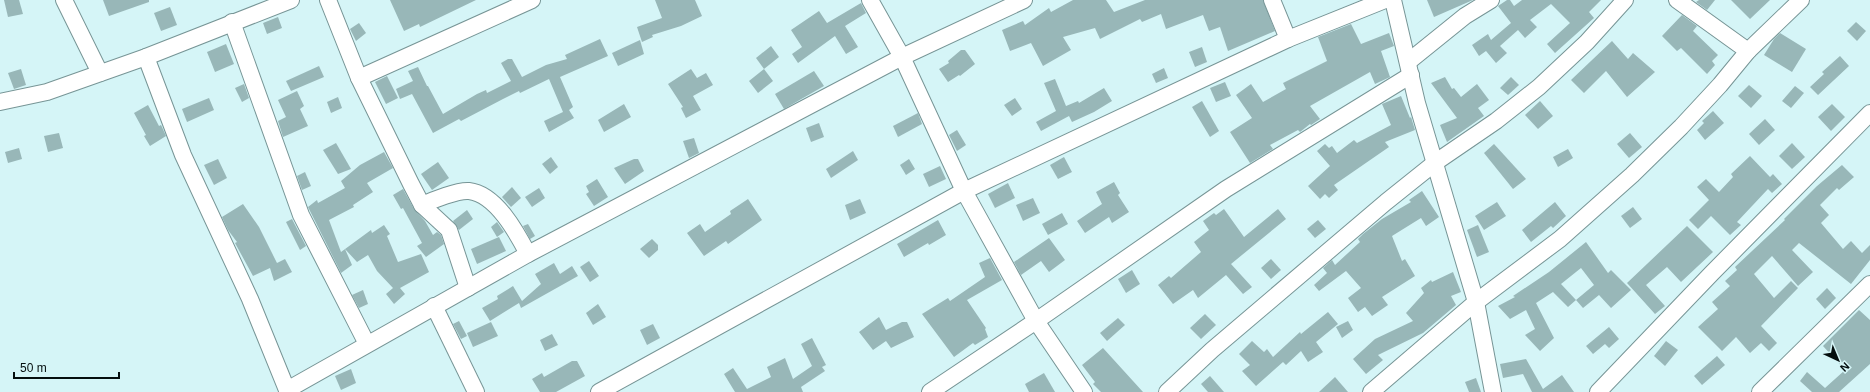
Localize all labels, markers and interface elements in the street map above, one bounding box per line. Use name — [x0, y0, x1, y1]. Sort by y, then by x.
north arrow — [1818, 340, 1858, 380]
scale bar — [14, 354, 119, 380]
text: N — [1838, 360, 1852, 374]
text: 50 m — [20, 361, 47, 375]

